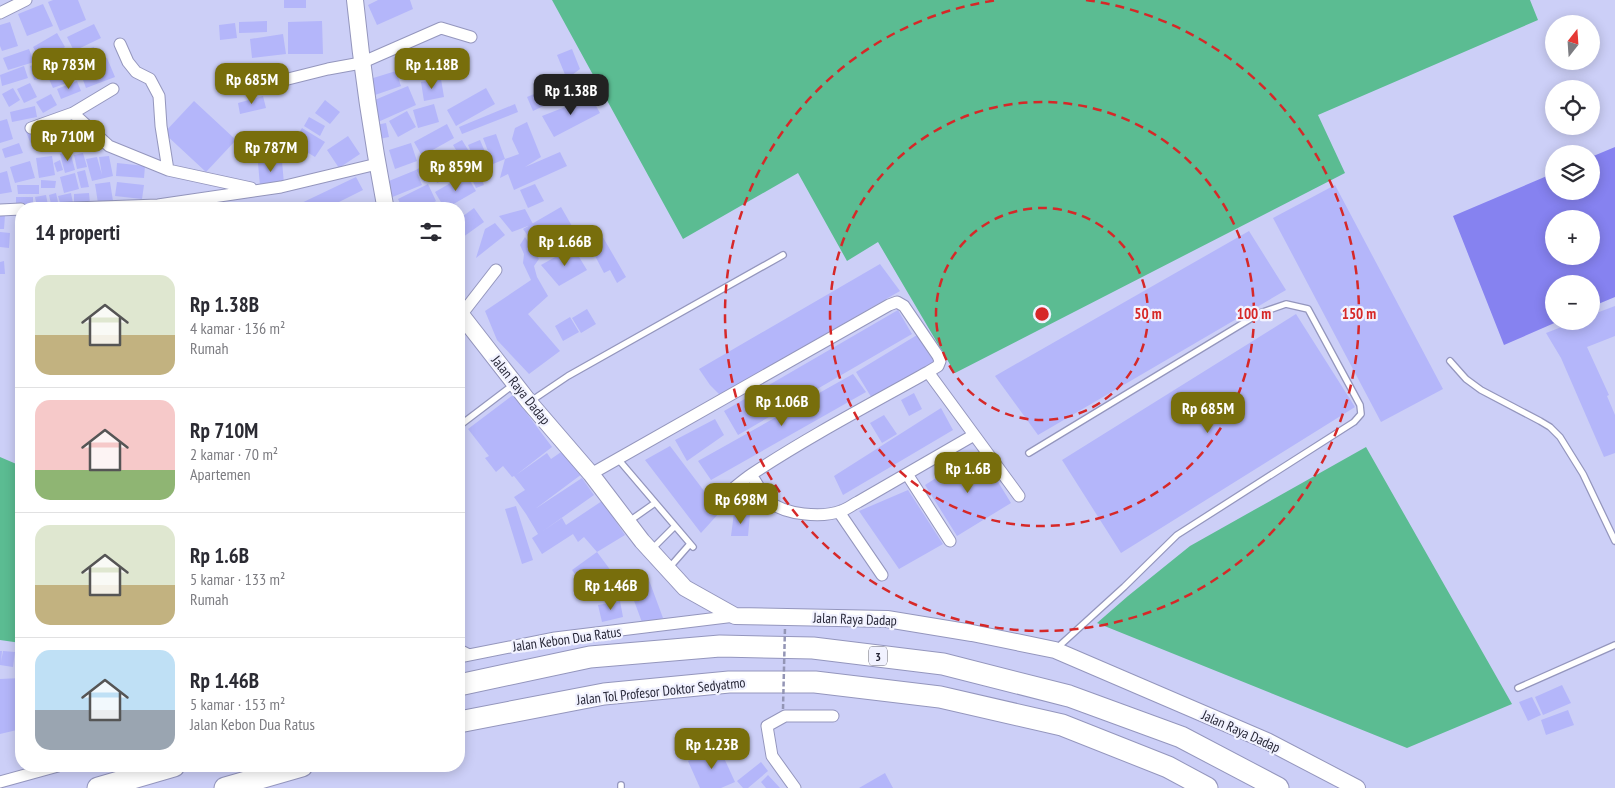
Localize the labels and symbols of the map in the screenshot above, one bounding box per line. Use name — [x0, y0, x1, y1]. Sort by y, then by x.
north arrow — [1545, 15, 1600, 70]
pin: Rp 783M — [23, 48, 115, 90]
pin: Rp 1.18B — [380, 48, 484, 90]
pin: Rp 685M — [206, 62, 298, 105]
pin: Rp 1.38B — [519, 74, 623, 116]
pin: Rp 710M — [22, 120, 114, 162]
pin: Rp 787M — [225, 130, 317, 173]
pin: Rp 859M — [410, 150, 502, 192]
pin: Rp 1.66B — [513, 224, 617, 267]
text: 50 m — [1134, 304, 1162, 323]
text: 100 m — [1237, 304, 1271, 323]
text: 150 m — [1342, 304, 1376, 323]
centre of rings — [1033, 305, 1051, 323]
street label: Jalan Raya Dadap — [487, 351, 554, 428]
pin: Rp 1.06B — [730, 384, 834, 427]
pin: Rp 685M — [1162, 392, 1254, 434]
pin: Rp 1.6B — [922, 452, 1014, 494]
pin: Rp 698M — [695, 482, 787, 525]
pin: Rp 1.46B — [559, 568, 663, 611]
street label: Jalan Raya Dadap — [812, 609, 897, 629]
street label: Jalan Kebon Dua Ratus — [511, 622, 623, 656]
road number: 3 — [869, 646, 887, 666]
street label: Jalan Tol Profesor Doktor Sedyatmo — [575, 673, 746, 709]
street label: Jalan Raya Dadap — [1198, 705, 1283, 756]
pin: Rp 1.23B — [660, 728, 764, 770]

